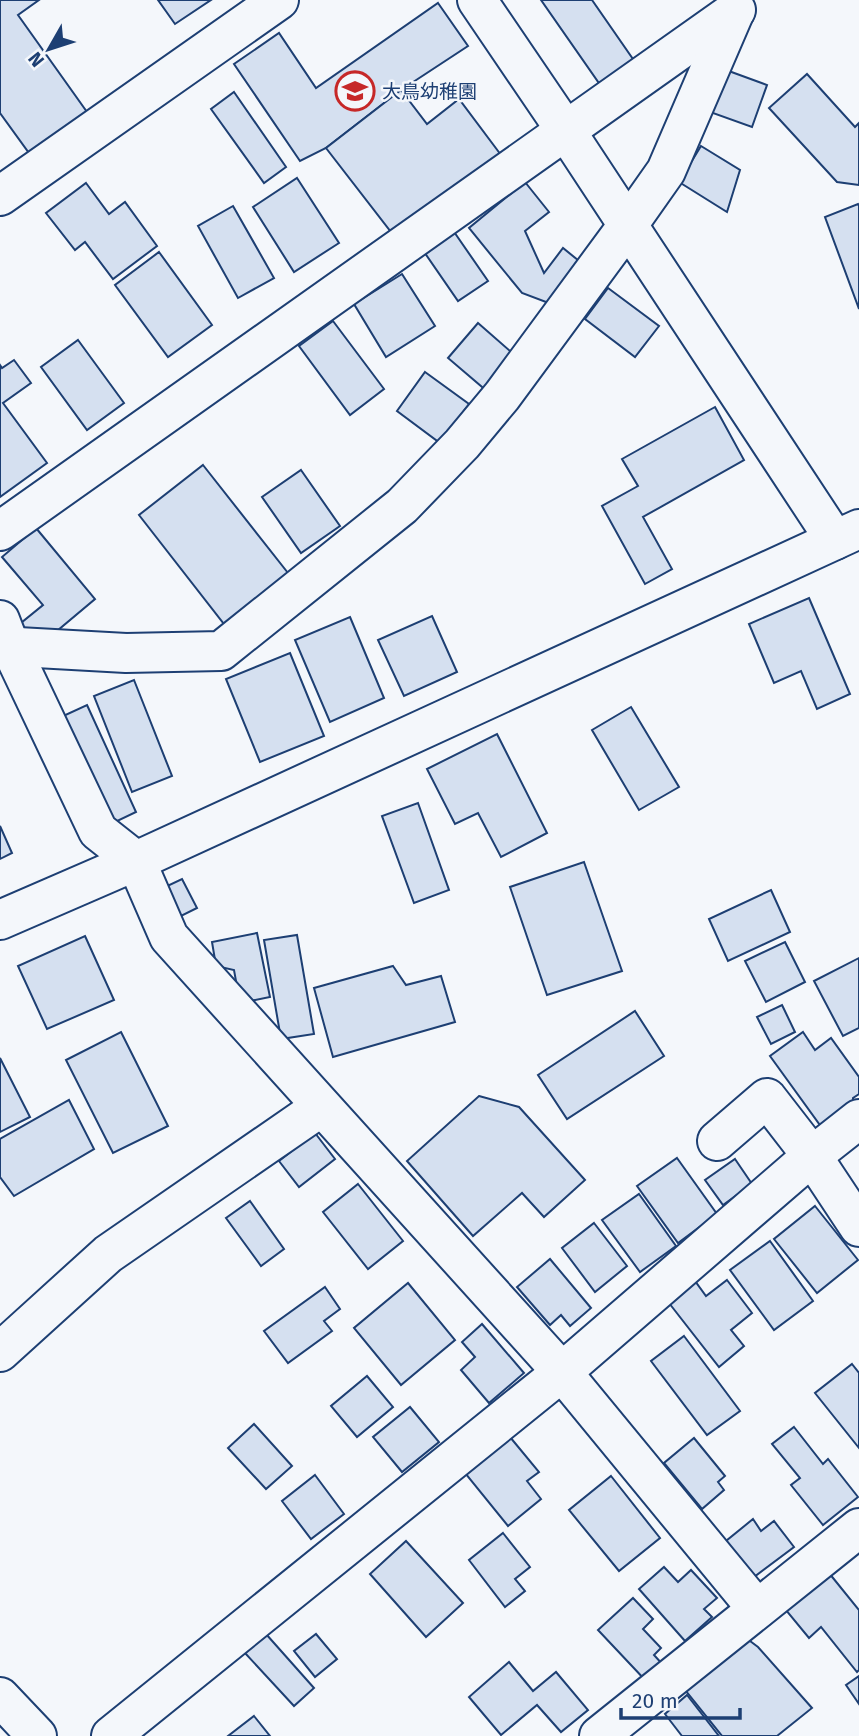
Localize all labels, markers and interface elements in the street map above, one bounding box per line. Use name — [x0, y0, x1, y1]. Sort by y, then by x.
north arrow — [14, 14, 84, 84]
text: N — [23, 47, 49, 72]
school or university icon: 大鳥幼稚園 — [334, 70, 376, 112]
place label: 大鳥幼稚園 — [382, 80, 477, 103]
scale bar — [621, 1676, 740, 1720]
text: 20 m — [632, 1688, 678, 1714]

